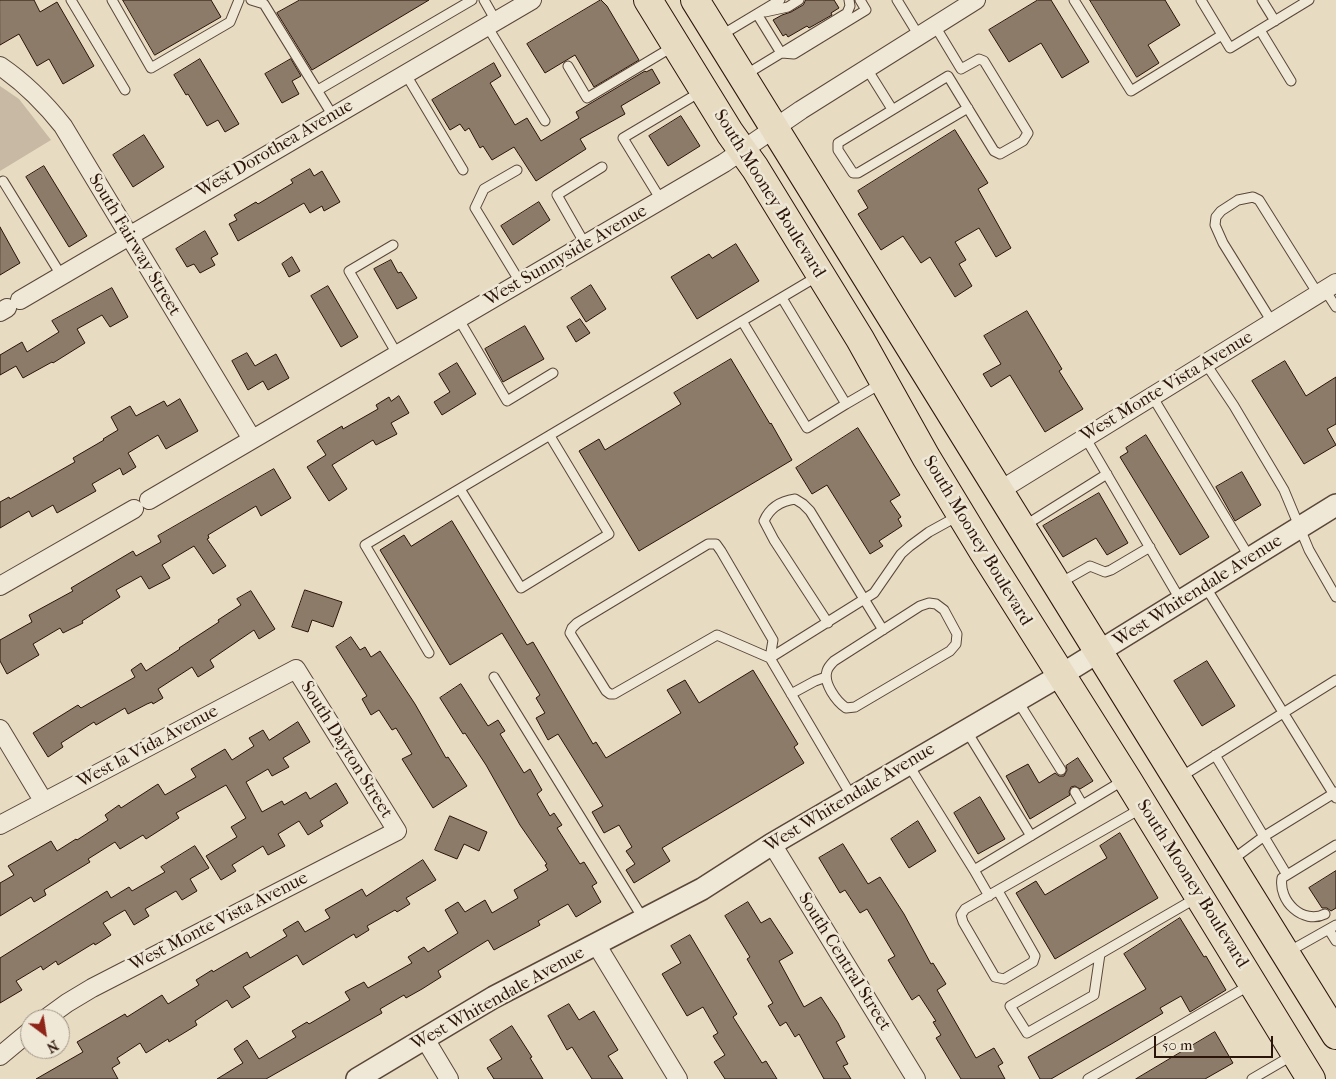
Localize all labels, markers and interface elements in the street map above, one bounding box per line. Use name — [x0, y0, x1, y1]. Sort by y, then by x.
street label: West Dorothea Avenue — [193, 95, 357, 203]
street label: South Mooney Boulevard — [708, 106, 830, 282]
street label: South Fairway Street — [83, 170, 185, 320]
street label: West Sunnyside Avenue — [481, 201, 651, 311]
street label: West Monte Vista Avenue — [1077, 327, 1257, 447]
street label: South Mooney Boulevard — [918, 452, 1036, 630]
street label: West Whitendale Avenue — [1110, 530, 1286, 652]
street label: South Dayton Street — [295, 678, 397, 822]
street label: West la Vida Avenue — [74, 701, 222, 793]
street label: West Whitendale Avenue — [761, 739, 939, 857]
street label: South Mooney Boulevard — [1131, 796, 1253, 972]
street label: West Monte Vista Avenue — [126, 868, 312, 976]
street label: South Central Street — [793, 889, 895, 1035]
street label: West Whitendale Avenue — [408, 942, 588, 1056]
north arrow — [20, 1009, 70, 1059]
scale bar — [1156, 1026, 1275, 1058]
text: N — [44, 1036, 61, 1056]
text: 50 m — [1162, 1036, 1192, 1054]

